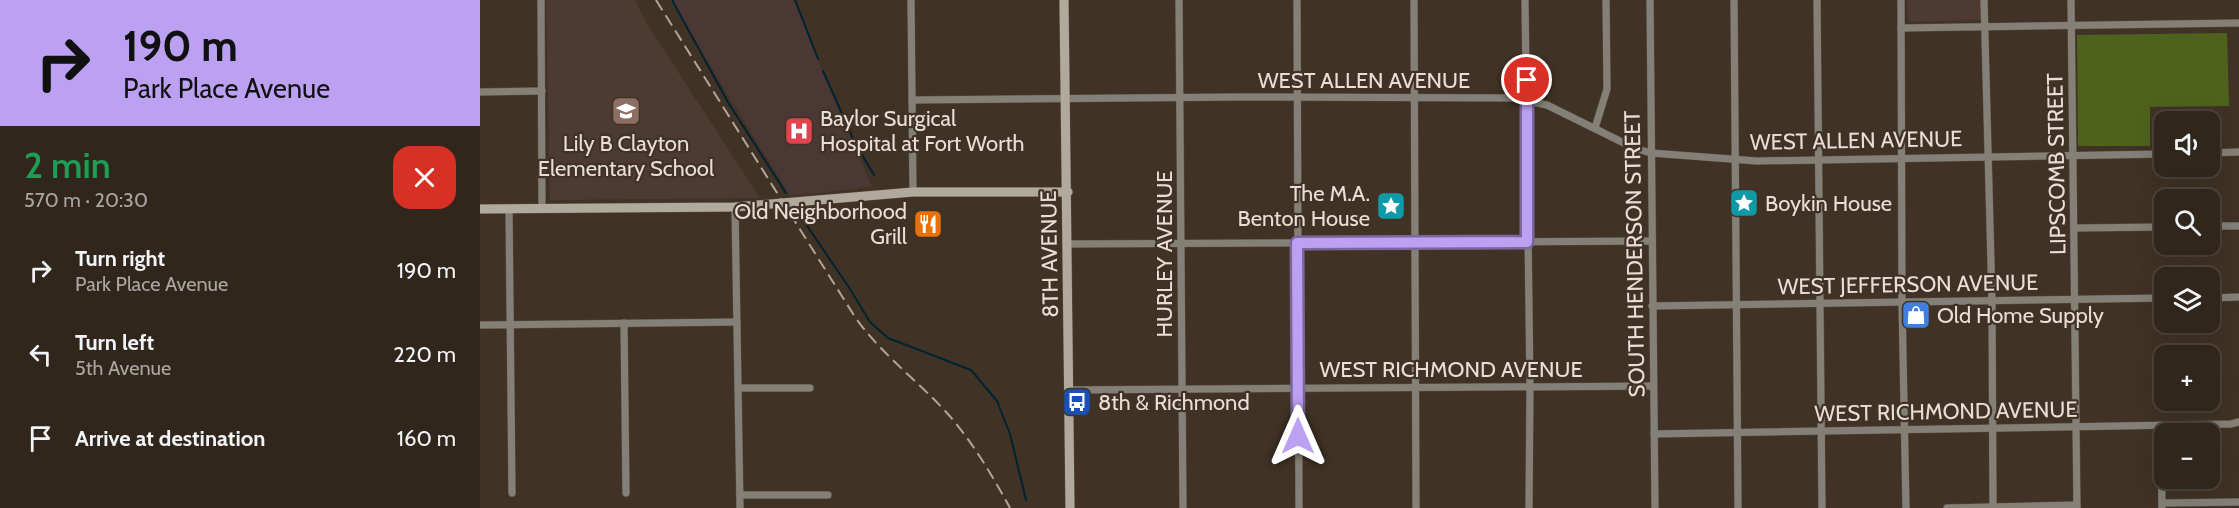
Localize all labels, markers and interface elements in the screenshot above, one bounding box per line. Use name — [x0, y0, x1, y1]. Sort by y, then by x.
text: 190 m — [123, 20, 238, 72]
icon: right — [24, 24, 102, 102]
pin — [1501, 54, 1552, 105]
icon: arrive — [1510, 63, 1543, 96]
street label: WEST ALLEN AVENUE — [1258, 67, 1470, 94]
text: Park Place Avenue — [123, 72, 330, 105]
street label: LIPSCOMB STREET — [2041, 73, 2072, 255]
school or university icon: Lily B Clayton Elementary School — [610, 95, 642, 127]
place label: Baylor Surgical Hospital at Fort Worth — [820, 105, 1024, 157]
street label: SOUTH HENDERSON STREET — [1618, 110, 1651, 398]
map controls — [2154, 111, 2220, 489]
button: sound — [2154, 111, 2220, 177]
hospital icon: Baylor Surgical Hospital at Fort Worth — [783, 115, 815, 147]
street label: WEST ALLEN AVENUE — [1750, 125, 1962, 156]
place label: Lily B Clayton Elementary School — [538, 130, 715, 182]
text: 2 min — [24, 143, 111, 187]
button: close — [393, 146, 456, 209]
street label: HURLEY AVENUE — [1151, 170, 1178, 338]
place label: The M.A. Benton House — [1238, 180, 1370, 232]
place icon: Boykin House — [1728, 187, 1760, 219]
text: 570 m · 20:30 — [24, 188, 148, 212]
button: search — [2154, 189, 2220, 255]
street label: 8TH AVENUE — [1035, 190, 1064, 318]
place icon: The M.A. Benton House — [1375, 190, 1407, 222]
place label: Boykin House — [1765, 190, 1892, 217]
place label: Old Neighborhood Grill — [734, 198, 908, 250]
restaurant icon: Old Neighborhood Grill — [912, 208, 944, 240]
text: Turn right — [75, 245, 165, 272]
icon: right — [24, 254, 57, 287]
text: 190 m — [397, 257, 456, 284]
button: layers — [2154, 267, 2220, 333]
street label: WEST JEFFERSON AVENUE — [1777, 269, 2039, 300]
text: Park Place Avenue — [75, 272, 228, 296]
shop icon: Old Home Supply — [1900, 299, 1932, 331]
place label: Old Home Supply — [1937, 302, 2104, 329]
text: Turn left — [75, 329, 154, 356]
icon: left — [24, 338, 57, 371]
text: 220 m — [393, 341, 456, 368]
button: + — [2154, 345, 2220, 411]
text: 5th Avenue — [75, 356, 171, 380]
street label: WEST RICHMOND AVENUE — [1319, 356, 1583, 383]
bus stop icon: 8th & Richmond — [1061, 386, 1093, 418]
place label: 8th & Richmond — [1098, 389, 1250, 416]
street label: WEST RICHMOND AVENUE — [1814, 396, 2078, 427]
position arrow — [1266, 404, 1330, 468]
icon: arrive — [24, 422, 57, 455]
button: − — [2154, 423, 2220, 489]
text: Arrive at destination — [75, 425, 265, 452]
text: 160 m — [397, 425, 456, 452]

